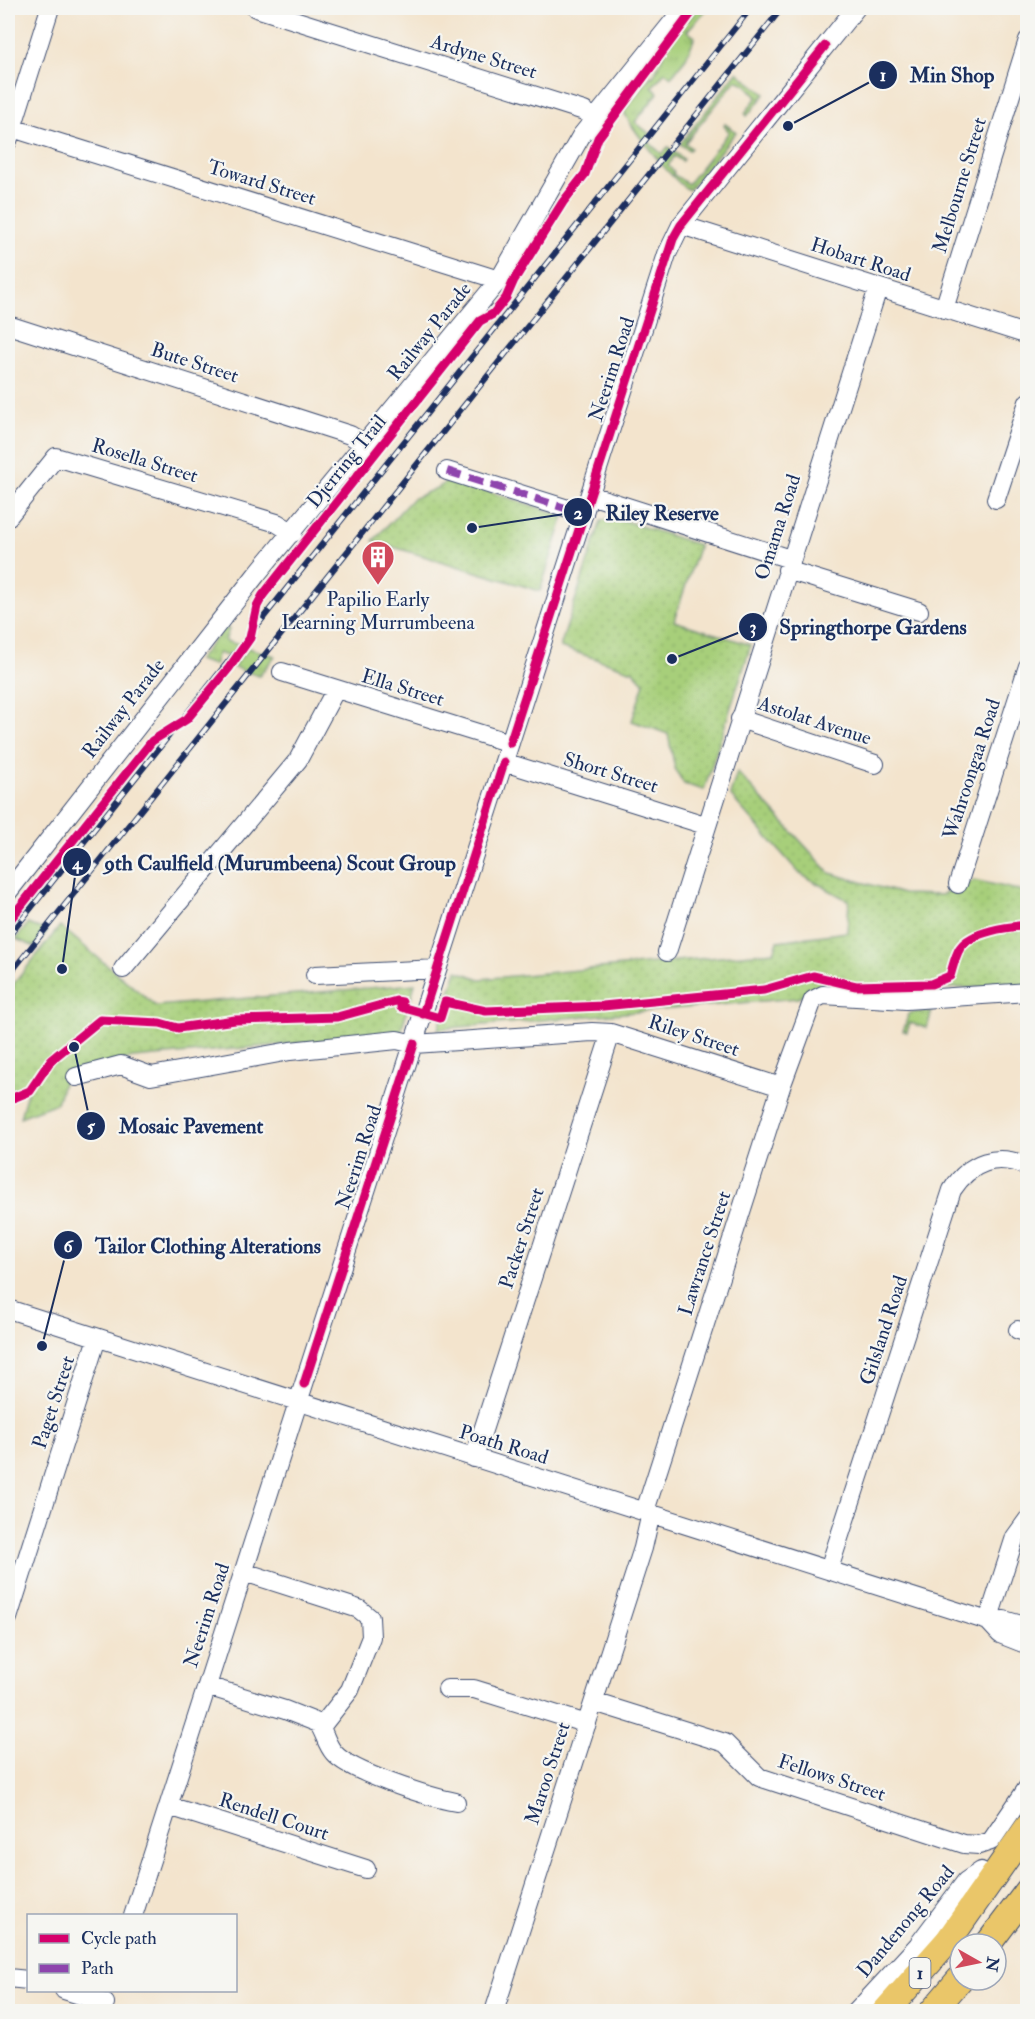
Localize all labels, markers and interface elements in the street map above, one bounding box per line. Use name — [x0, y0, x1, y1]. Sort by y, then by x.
street label: Ardyne Street — [427, 28, 540, 85]
callout: Min Shop — [868, 55, 1006, 94]
text: Min Shop — [909, 62, 995, 89]
text: 1 — [880, 64, 886, 87]
street label: Melbourne Street — [927, 114, 992, 256]
street label: Toward Street — [205, 154, 319, 211]
street label: Hobart Road — [808, 232, 914, 287]
street label: Railway Parade — [382, 277, 477, 386]
street label: Neerim Road — [583, 314, 640, 425]
street label: Bute Street — [148, 337, 242, 389]
street label: Djerring Trail — [301, 410, 392, 513]
street label: Rosella Street — [89, 432, 202, 489]
street label: Omama Road — [749, 471, 806, 583]
callout: Riley Reserve — [563, 493, 731, 532]
text: Riley Reserve — [605, 500, 719, 527]
text: 2 — [573, 502, 583, 525]
building icon: Papilio Early Learning Murrumbeena — [360, 539, 396, 586]
place label: Papilio Early Learning Murrumbeena — [281, 587, 476, 635]
callout: Springthorpe Gardens — [738, 608, 979, 647]
text: Springthorpe Gardens — [779, 614, 967, 641]
text: 3 — [750, 616, 757, 639]
street label: Railway Parade — [77, 654, 170, 763]
street label: Ella Street — [358, 663, 448, 712]
street label: Astolat Avenue — [754, 690, 875, 751]
street label: Wahroongaa Road — [937, 695, 1006, 844]
street label: Short Street — [561, 746, 662, 799]
callout: 9th Caulfield (Murumbeena) Scout Group — [62, 843, 468, 882]
text: 9th Caulfield (Murumbeena) Scout Group — [102, 850, 456, 877]
text: 4 — [71, 852, 83, 875]
street label: Riley Street — [645, 1009, 743, 1062]
street label: Neerim Road — [330, 1102, 387, 1213]
callout: Mosaic Pavement — [76, 1107, 275, 1146]
text: Mosaic Pavement — [118, 1113, 263, 1140]
text: 5 — [87, 1115, 96, 1138]
street label: Packer Street — [493, 1184, 550, 1292]
street label: Lawrance Street — [673, 1187, 737, 1319]
callout: Tailor Clothing Alterations — [53, 1226, 333, 1265]
text: Tailor Clothing Alterations — [94, 1233, 321, 1260]
text: 6 — [63, 1235, 74, 1258]
street label: Gilsland Road — [854, 1272, 913, 1388]
street label: Paget Street — [27, 1352, 80, 1452]
street label: Poath Road — [456, 1419, 552, 1470]
street label: Neerim Road — [178, 1560, 235, 1671]
street label: Maroo Street — [519, 1718, 576, 1828]
street label: Fellows Street — [775, 1748, 889, 1807]
street label: Rendell Court — [216, 1787, 332, 1846]
street label: Dandenong Road — [851, 1860, 960, 1983]
legend — [27, 1914, 237, 1992]
text: Cycle path — [81, 1927, 157, 1950]
north arrow — [948, 1932, 1008, 1992]
text: N — [981, 1955, 1003, 1973]
text: Path — [81, 1957, 114, 1980]
road number: 1 — [910, 1958, 930, 1988]

